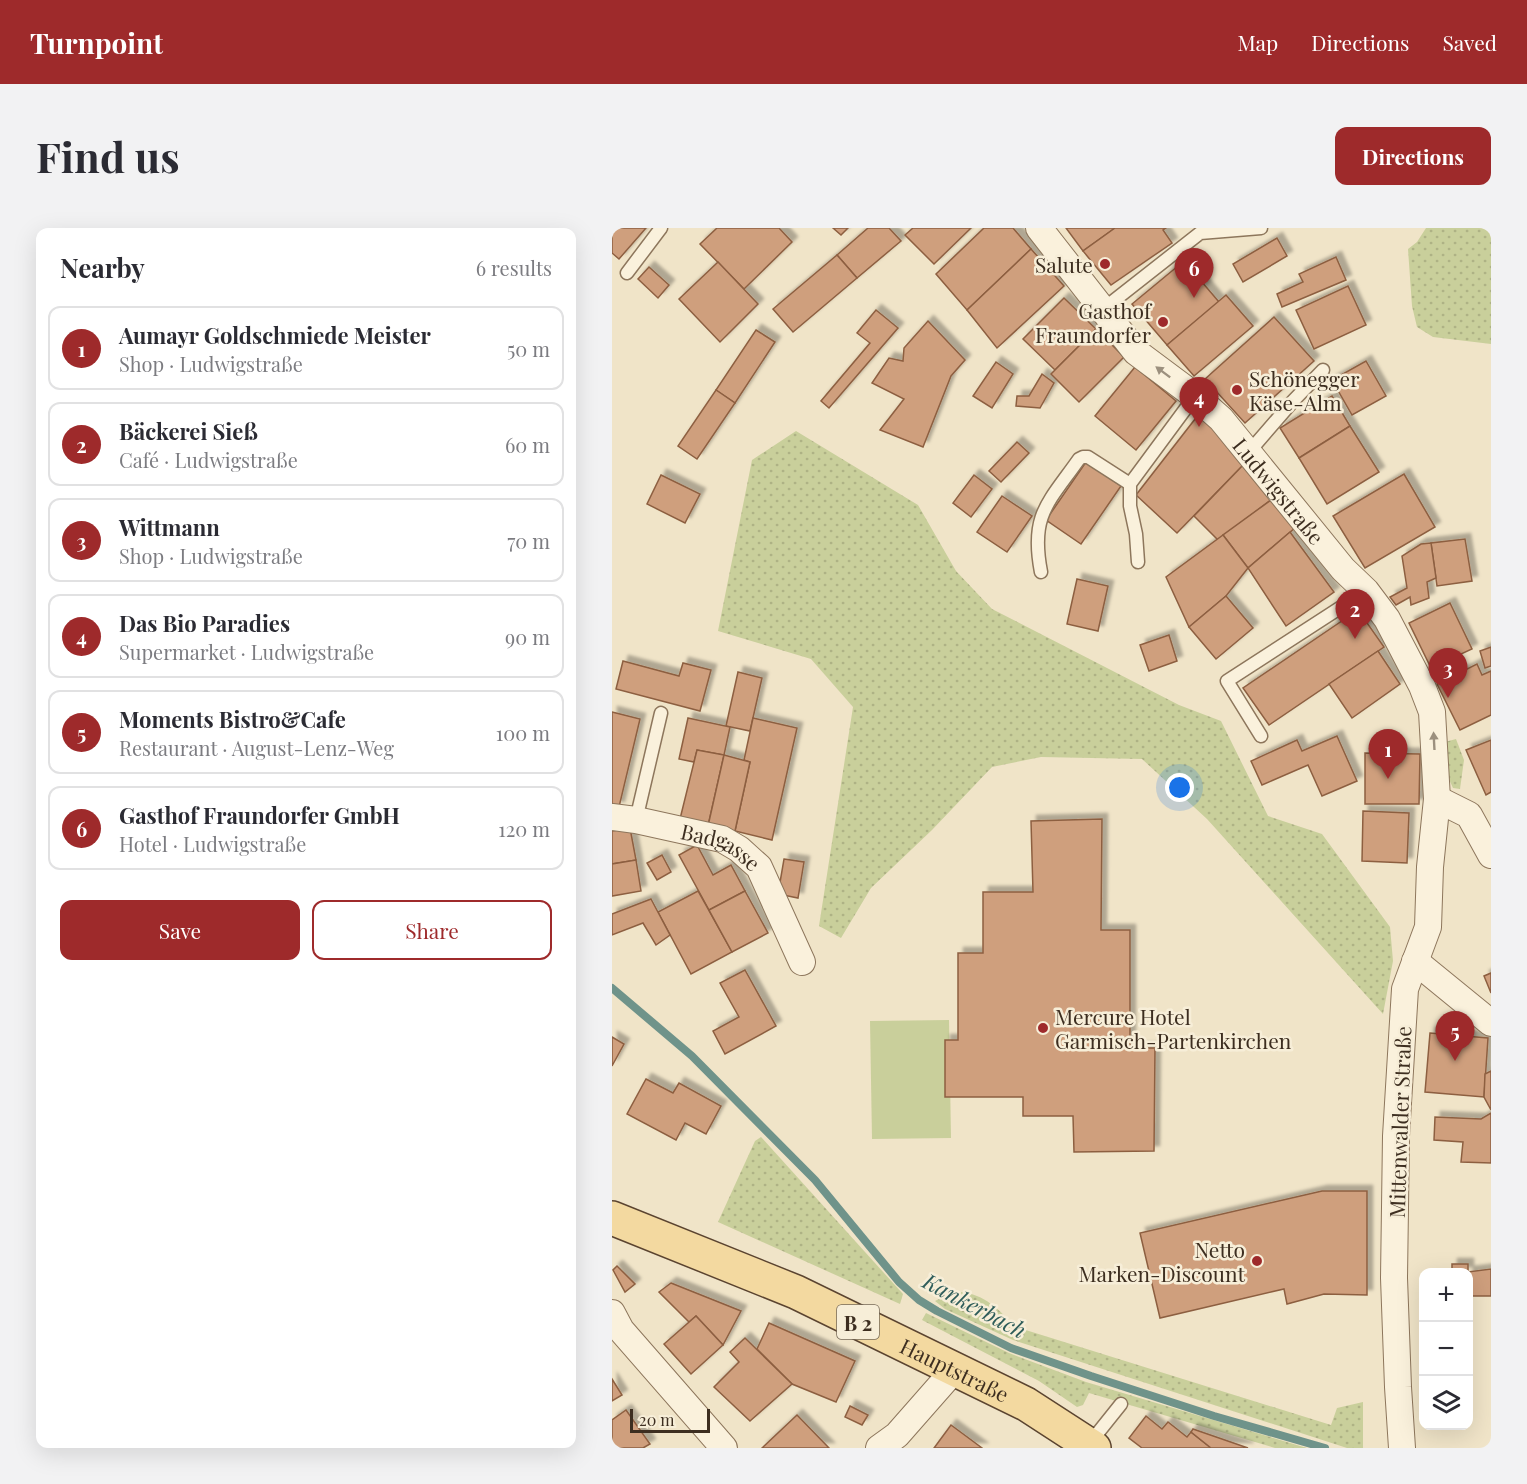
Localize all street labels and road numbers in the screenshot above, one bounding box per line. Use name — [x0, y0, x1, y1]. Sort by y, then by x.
street label: Ludwigstraße — [1227, 431, 1331, 550]
street label: Badgasse — [678, 816, 767, 876]
street label: Mittenwalder Straße — [1382, 1025, 1416, 1219]
road number: B 2 — [837, 1305, 879, 1339]
street label: Hauptstraße — [896, 1331, 1014, 1408]

